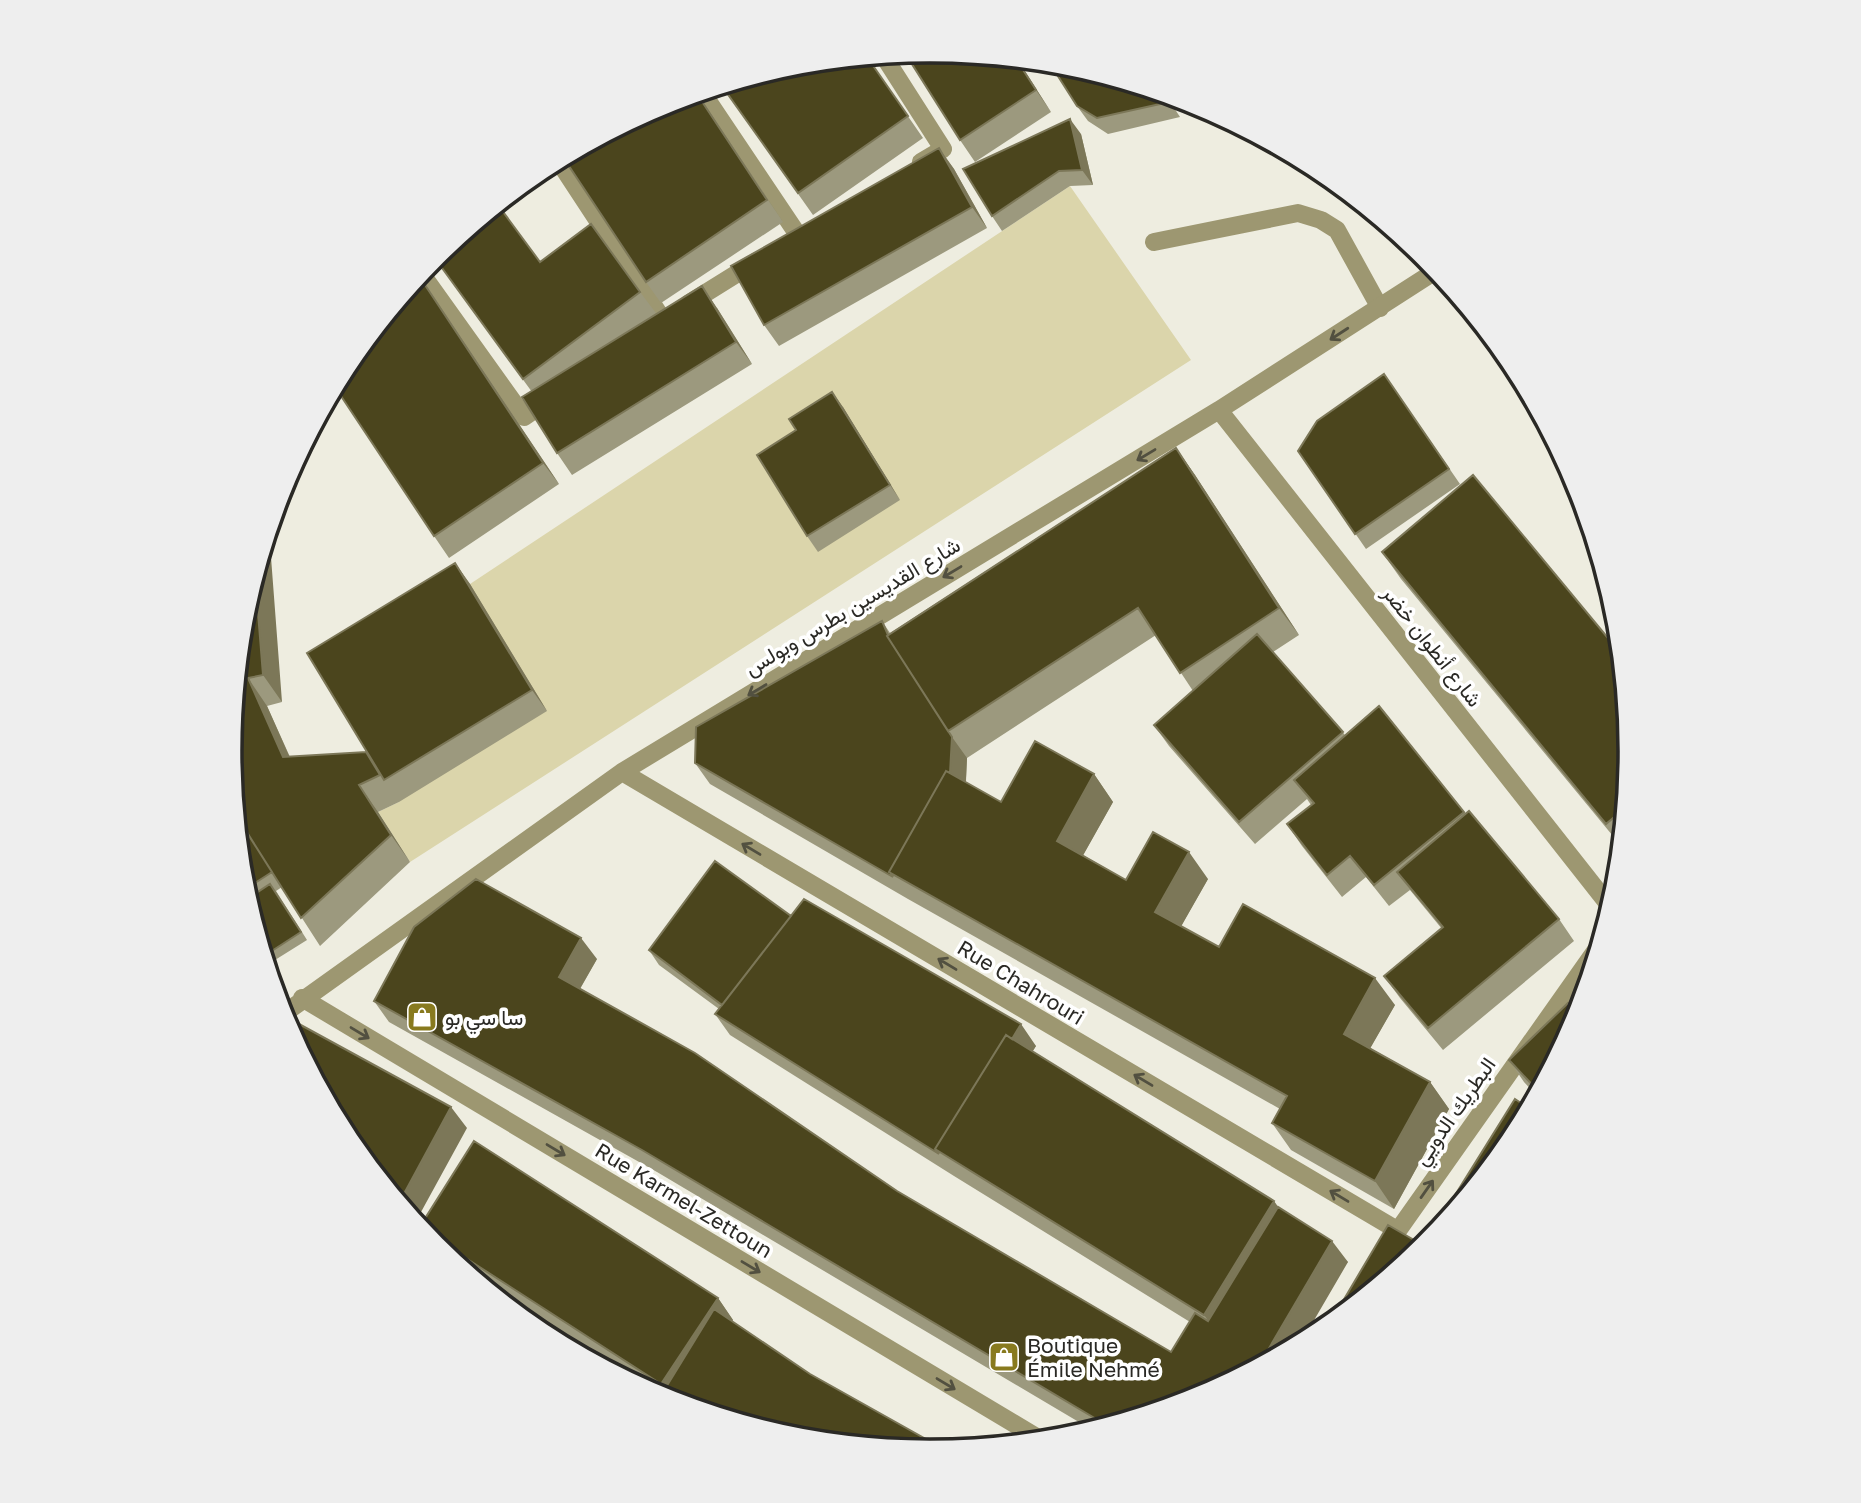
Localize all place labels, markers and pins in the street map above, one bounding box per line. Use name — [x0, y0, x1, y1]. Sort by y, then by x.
shop icon: سا سي بو — [405, 1000, 439, 1034]
place label: سا سي بو — [445, 1004, 523, 1035]
place label: Boutique Émile Nehmé — [1027, 1332, 1160, 1382]
shop icon: Boutique Émile Nehmé — [987, 1340, 1021, 1374]

